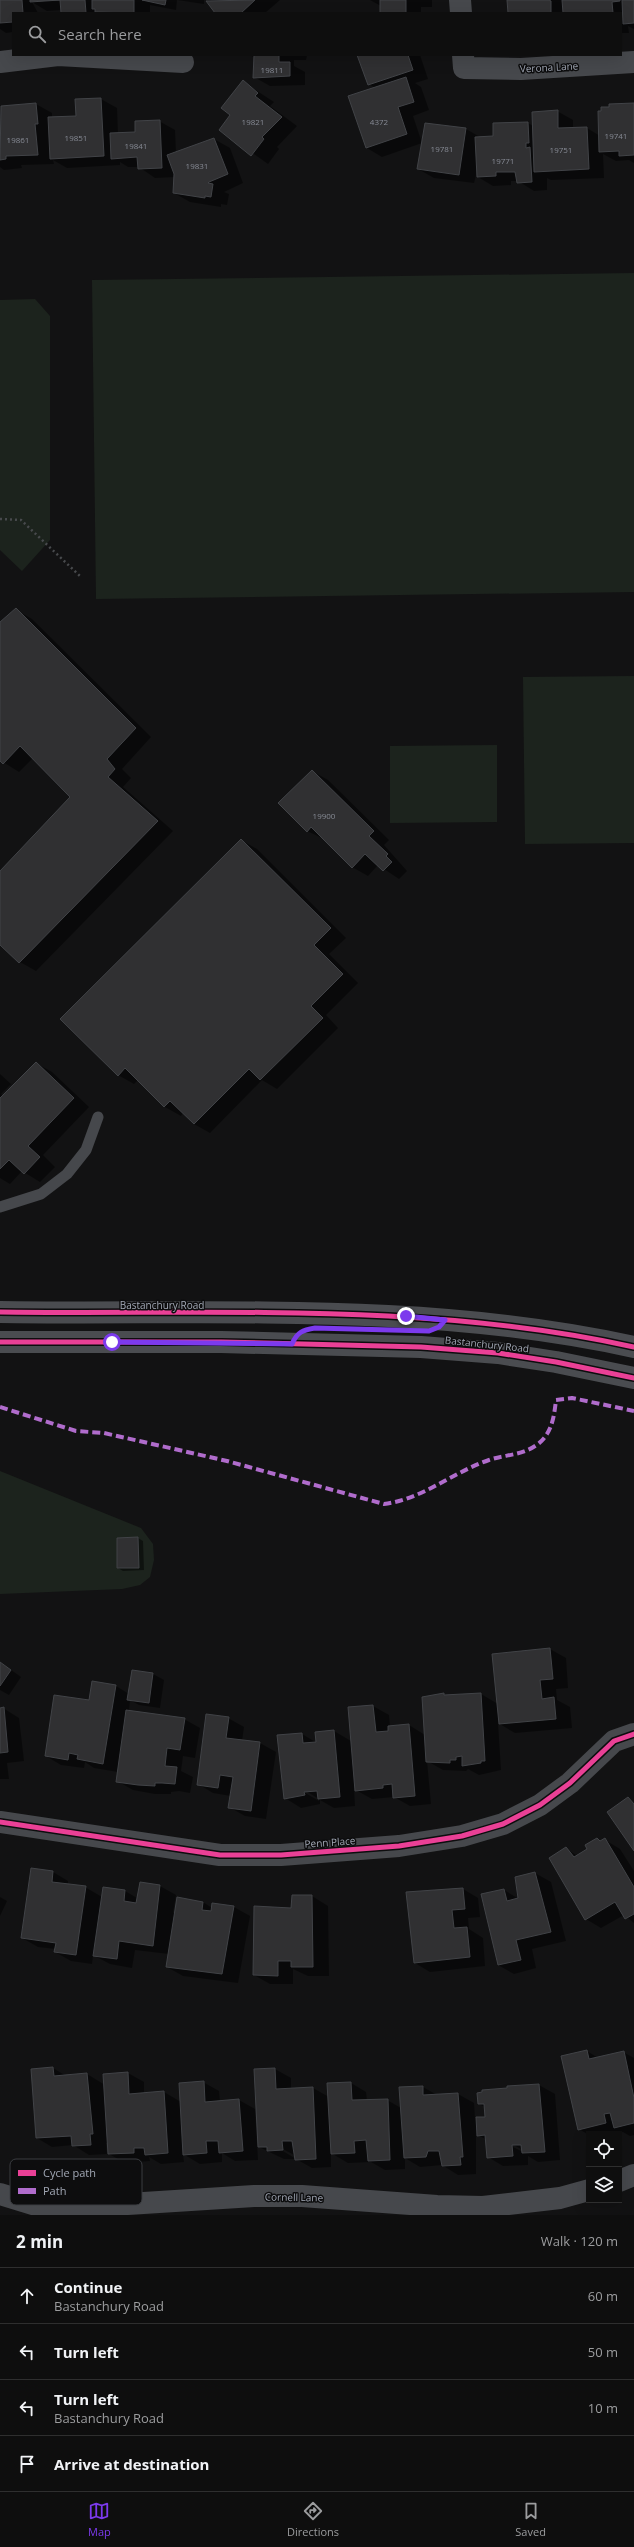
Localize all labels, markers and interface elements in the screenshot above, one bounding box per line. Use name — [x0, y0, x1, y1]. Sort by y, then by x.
search box — [12, 12, 622, 56]
icon: search — [26, 23, 48, 45]
text: Search here — [58, 24, 142, 44]
street label: Verona Lane — [519, 58, 579, 76]
house number: 19811 — [261, 64, 283, 75]
house number: 19821 — [242, 116, 264, 127]
house number: 4372 — [370, 116, 389, 127]
house number: 19741 — [605, 130, 627, 141]
house number: 19851 — [65, 132, 87, 143]
house number: 19861 — [7, 134, 29, 145]
house number: 19841 — [125, 140, 147, 151]
house number: 19781 — [431, 143, 453, 154]
house number: 19751 — [550, 144, 572, 155]
house number: 19771 — [492, 155, 514, 166]
house number: 19831 — [186, 160, 208, 171]
house number: 19900 — [313, 810, 336, 821]
street label: Bastanchury Road — [120, 1298, 204, 1312]
route end — [397, 1307, 415, 1325]
route start — [103, 1333, 121, 1351]
street label: Bastanchury Road — [444, 1333, 530, 1355]
street label: Penn Place — [304, 1833, 356, 1851]
map controls — [586, 2131, 622, 2203]
button: locate — [586, 2131, 622, 2167]
legend — [10, 2159, 142, 2205]
text: Cycle path — [43, 2165, 96, 2180]
button: layers — [586, 2167, 622, 2203]
text: Path — [43, 2183, 66, 2198]
street label: Cornell Lane — [265, 2189, 324, 2205]
text: 2 min — [16, 2230, 63, 2253]
text: Walk · 120 m — [541, 2232, 618, 2250]
text: Continue — [54, 2277, 122, 2297]
icon: ahead — [16, 2285, 38, 2307]
text: 60 m — [588, 2287, 618, 2305]
text: Bastanchury Road — [54, 2297, 164, 2315]
icon: left — [16, 2341, 38, 2363]
text: Turn left — [54, 2342, 119, 2362]
text: 50 m — [588, 2343, 618, 2361]
text: Turn left — [54, 2389, 119, 2409]
icon: left — [16, 2397, 38, 2419]
text: 10 m — [588, 2399, 618, 2417]
text: Bastanchury Road — [54, 2409, 164, 2427]
icon: arrive — [16, 2453, 38, 2475]
text: Arrive at destination — [54, 2454, 209, 2474]
tab: Map — [88, 2500, 111, 2539]
tab: Directions — [287, 2500, 339, 2539]
tab: Saved — [515, 2500, 546, 2539]

